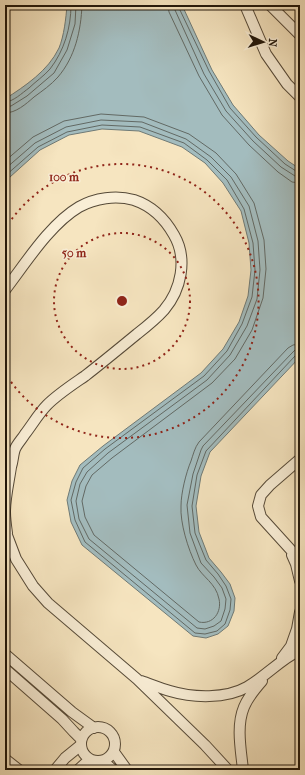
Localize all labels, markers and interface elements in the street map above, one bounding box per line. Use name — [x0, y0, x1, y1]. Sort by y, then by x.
north arrow — [243, 22, 283, 62]
text: N — [266, 38, 279, 48]
text: 100 m — [49, 170, 80, 184]
text: 50 m — [62, 246, 87, 260]
centre of rings — [115, 294, 129, 308]

